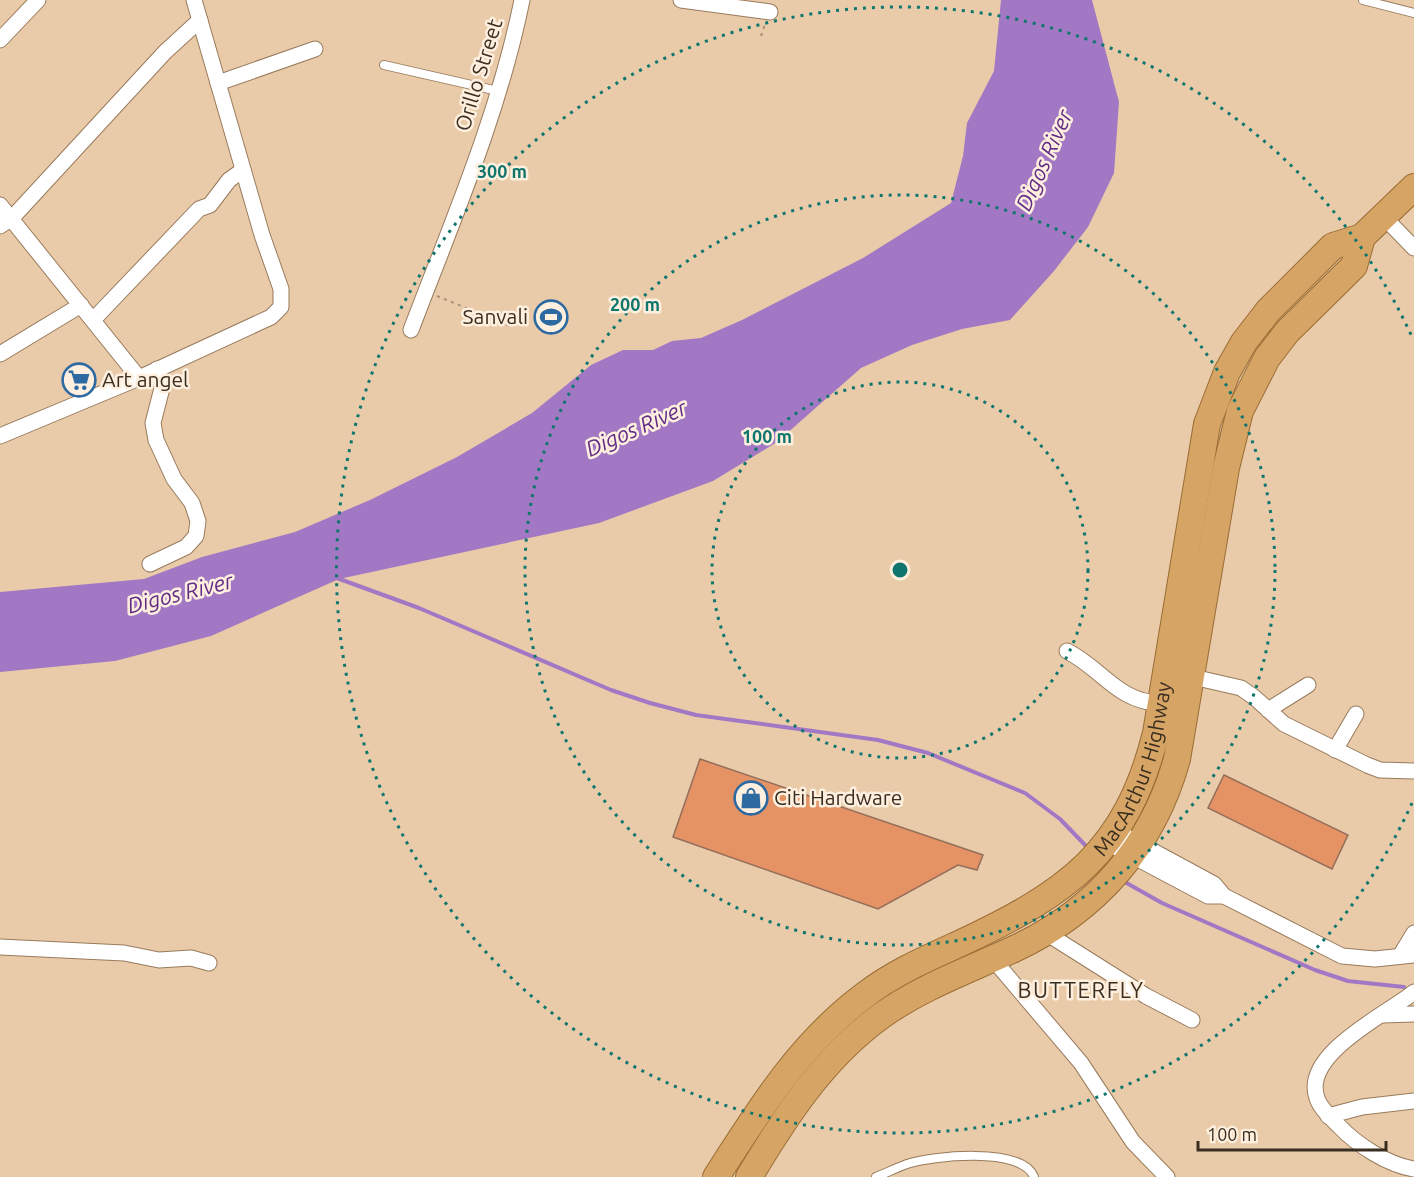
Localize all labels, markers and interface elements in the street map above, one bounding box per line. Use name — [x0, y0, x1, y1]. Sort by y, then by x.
street label: Orillo Street — [450, 16, 506, 134]
water label: Digos River — [1010, 105, 1077, 214]
text: 300 m — [477, 161, 527, 181]
text: 200 m — [610, 294, 660, 314]
sports icon: Sanvali — [533, 299, 569, 335]
place label: Sanvali — [463, 304, 528, 328]
supermarket icon: Art angel — [61, 362, 97, 398]
place label: Art angel — [102, 367, 189, 391]
water label: Digos River — [581, 394, 691, 461]
text: 100 m — [742, 426, 792, 446]
centre of rings — [890, 560, 910, 580]
water label: Digos River — [124, 567, 236, 618]
street label: MacArthur Highway — [1088, 680, 1175, 860]
shop icon: Citi Hardware — [733, 780, 769, 816]
place label: Citi Hardware — [774, 785, 902, 809]
district label: BUTTERFLY — [1018, 977, 1144, 1002]
scale bar — [1198, 1114, 1386, 1152]
text: 100 m — [1207, 1124, 1257, 1144]

